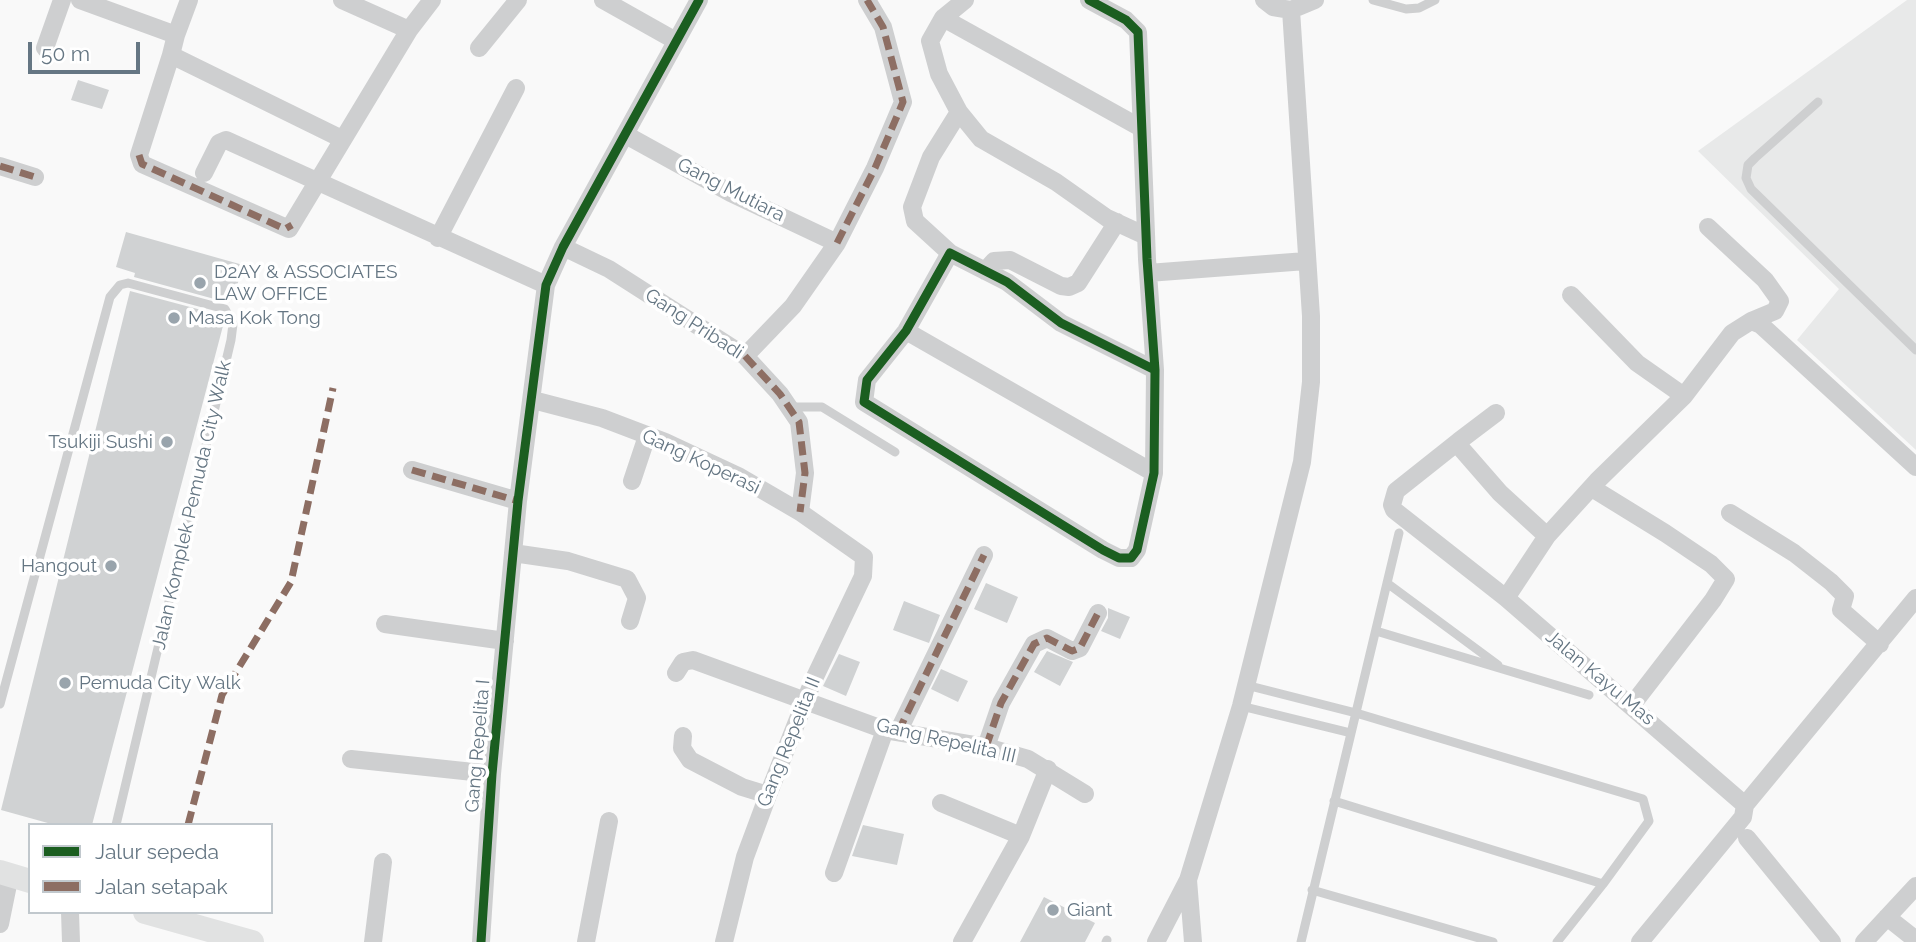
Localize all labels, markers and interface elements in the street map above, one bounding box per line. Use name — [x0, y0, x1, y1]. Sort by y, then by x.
scale bar — [32, 28, 144, 72]
text: 50 m — [41, 41, 90, 66]
street label: Gang Mutiara — [674, 153, 788, 227]
place label: D2AY & ASSOCIATES LAW OFFICE — [214, 261, 397, 305]
marker: D2AY & ASSOCIATES LAW OFFICE — [192, 275, 208, 291]
street label: Gang Pribadi — [641, 284, 747, 364]
place label: Masa Kok Tong — [188, 307, 321, 329]
marker: Masa Kok Tong — [166, 310, 182, 326]
street label: Jalan Komplek Pemuda City Walk — [148, 358, 236, 652]
street label: Gang Koperasi — [638, 425, 764, 499]
place label: Tsukiji Sushi — [48, 431, 153, 453]
marker: Tsukiji Sushi — [159, 434, 175, 450]
place label: Hangout — [21, 555, 97, 577]
marker: Hangout — [103, 558, 119, 574]
street label: Jalan Kayu Mas — [1541, 626, 1659, 730]
place label: Pemuda City Walk — [79, 672, 241, 694]
street label: Gang Repelita II — [753, 674, 825, 810]
marker: Pemuda City Walk — [57, 675, 73, 691]
street label: Gang Repelita I — [461, 679, 495, 813]
street label: Gang Repelita III — [874, 714, 1018, 768]
legend — [28, 823, 273, 914]
text: Jalur sepeda — [95, 839, 219, 864]
text: Jalan setapak — [95, 874, 228, 899]
place label: Giant — [1067, 899, 1112, 921]
marker: Giant — [1045, 902, 1061, 918]

